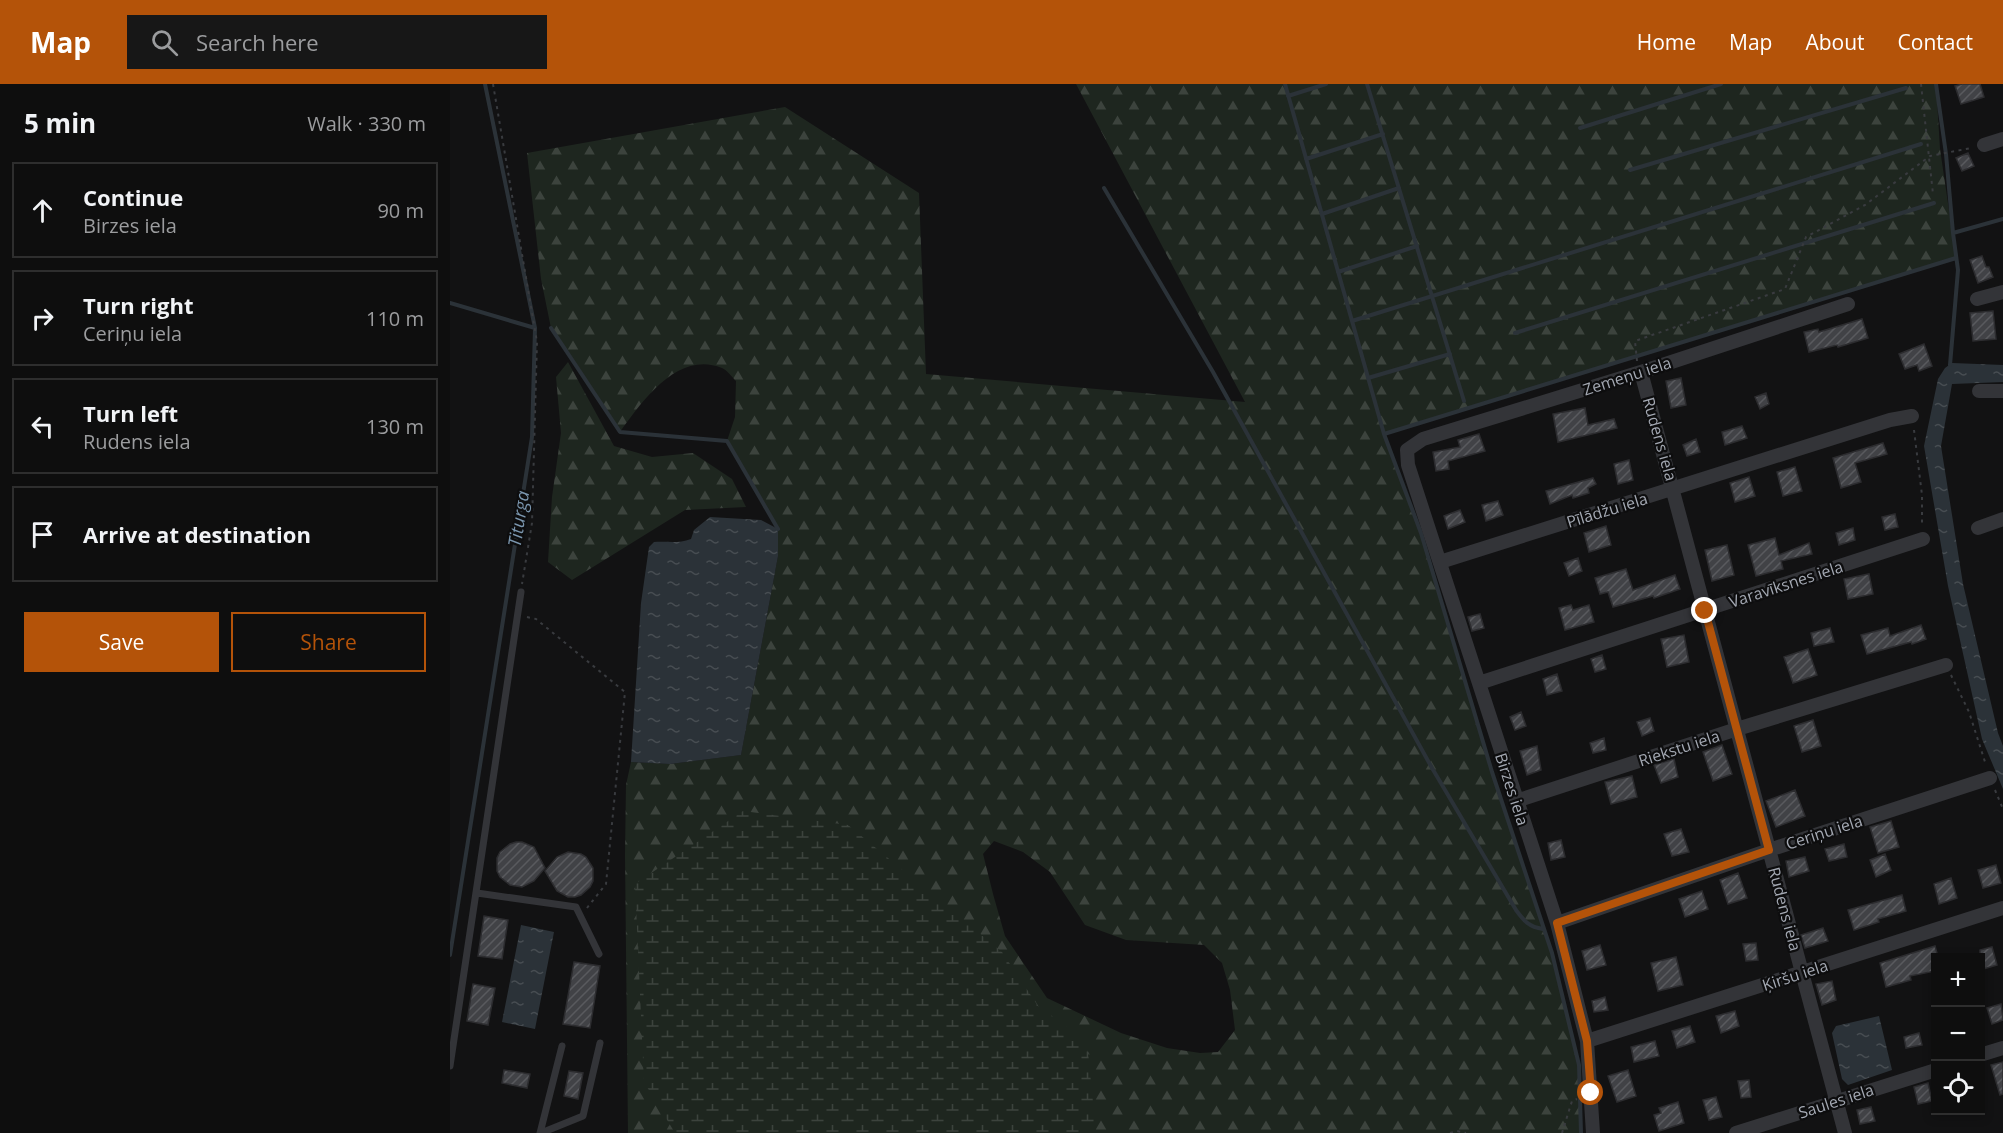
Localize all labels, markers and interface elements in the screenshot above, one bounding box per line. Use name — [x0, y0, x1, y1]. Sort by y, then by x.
search box — [127, 15, 547, 69]
text: Map — [30, 23, 91, 61]
icon: search — [148, 26, 181, 59]
text: Search here — [196, 27, 319, 57]
text: Home — [1637, 28, 1696, 56]
text: Map — [1729, 28, 1772, 56]
text: About — [1805, 28, 1865, 56]
text: Contact — [1898, 28, 1973, 56]
text: 5 min — [24, 105, 96, 141]
text: Walk · 330 m — [307, 110, 426, 137]
text: Continue — [83, 182, 183, 212]
icon: ahead — [26, 194, 59, 227]
text: 90 m — [377, 197, 424, 224]
text: Birzes iela — [83, 212, 177, 239]
text: Turn right — [83, 290, 194, 320]
icon: right — [26, 302, 59, 335]
text: 110 m — [366, 305, 424, 332]
text: Ceriņu iela — [83, 320, 182, 347]
street label: Zemeņu iela — [1580, 351, 1674, 401]
street label: Rudens iela — [1638, 395, 1682, 483]
text: Turn left — [83, 398, 178, 428]
icon: left — [26, 410, 59, 443]
text: 130 m — [366, 413, 424, 440]
text: Rudens iela — [83, 428, 191, 455]
street label: Pīlādžu iela — [1564, 487, 1650, 533]
water label: Titurga — [502, 489, 534, 549]
icon: arrive — [26, 518, 59, 551]
text: Arrive at destination — [83, 519, 311, 549]
street label: Varavīksnes iela — [1726, 555, 1846, 613]
route end — [1691, 597, 1717, 623]
button: Save — [24, 612, 219, 672]
button: Share — [231, 612, 426, 672]
street label: Riekstu iela — [1635, 724, 1723, 772]
street label: Birzes iela — [1490, 750, 1534, 828]
street label: Ceriņu iela — [1783, 809, 1865, 855]
street label: Rudens iela — [1763, 865, 1807, 953]
map controls — [1931, 953, 1985, 1115]
button: + — [1931, 953, 1985, 1007]
street label: Ķiršu iela — [1759, 954, 1831, 996]
button: − — [1931, 1007, 1985, 1061]
button: locate — [1931, 1061, 1985, 1115]
street label: Saules iela — [1795, 1078, 1877, 1124]
route start — [1577, 1079, 1603, 1105]

